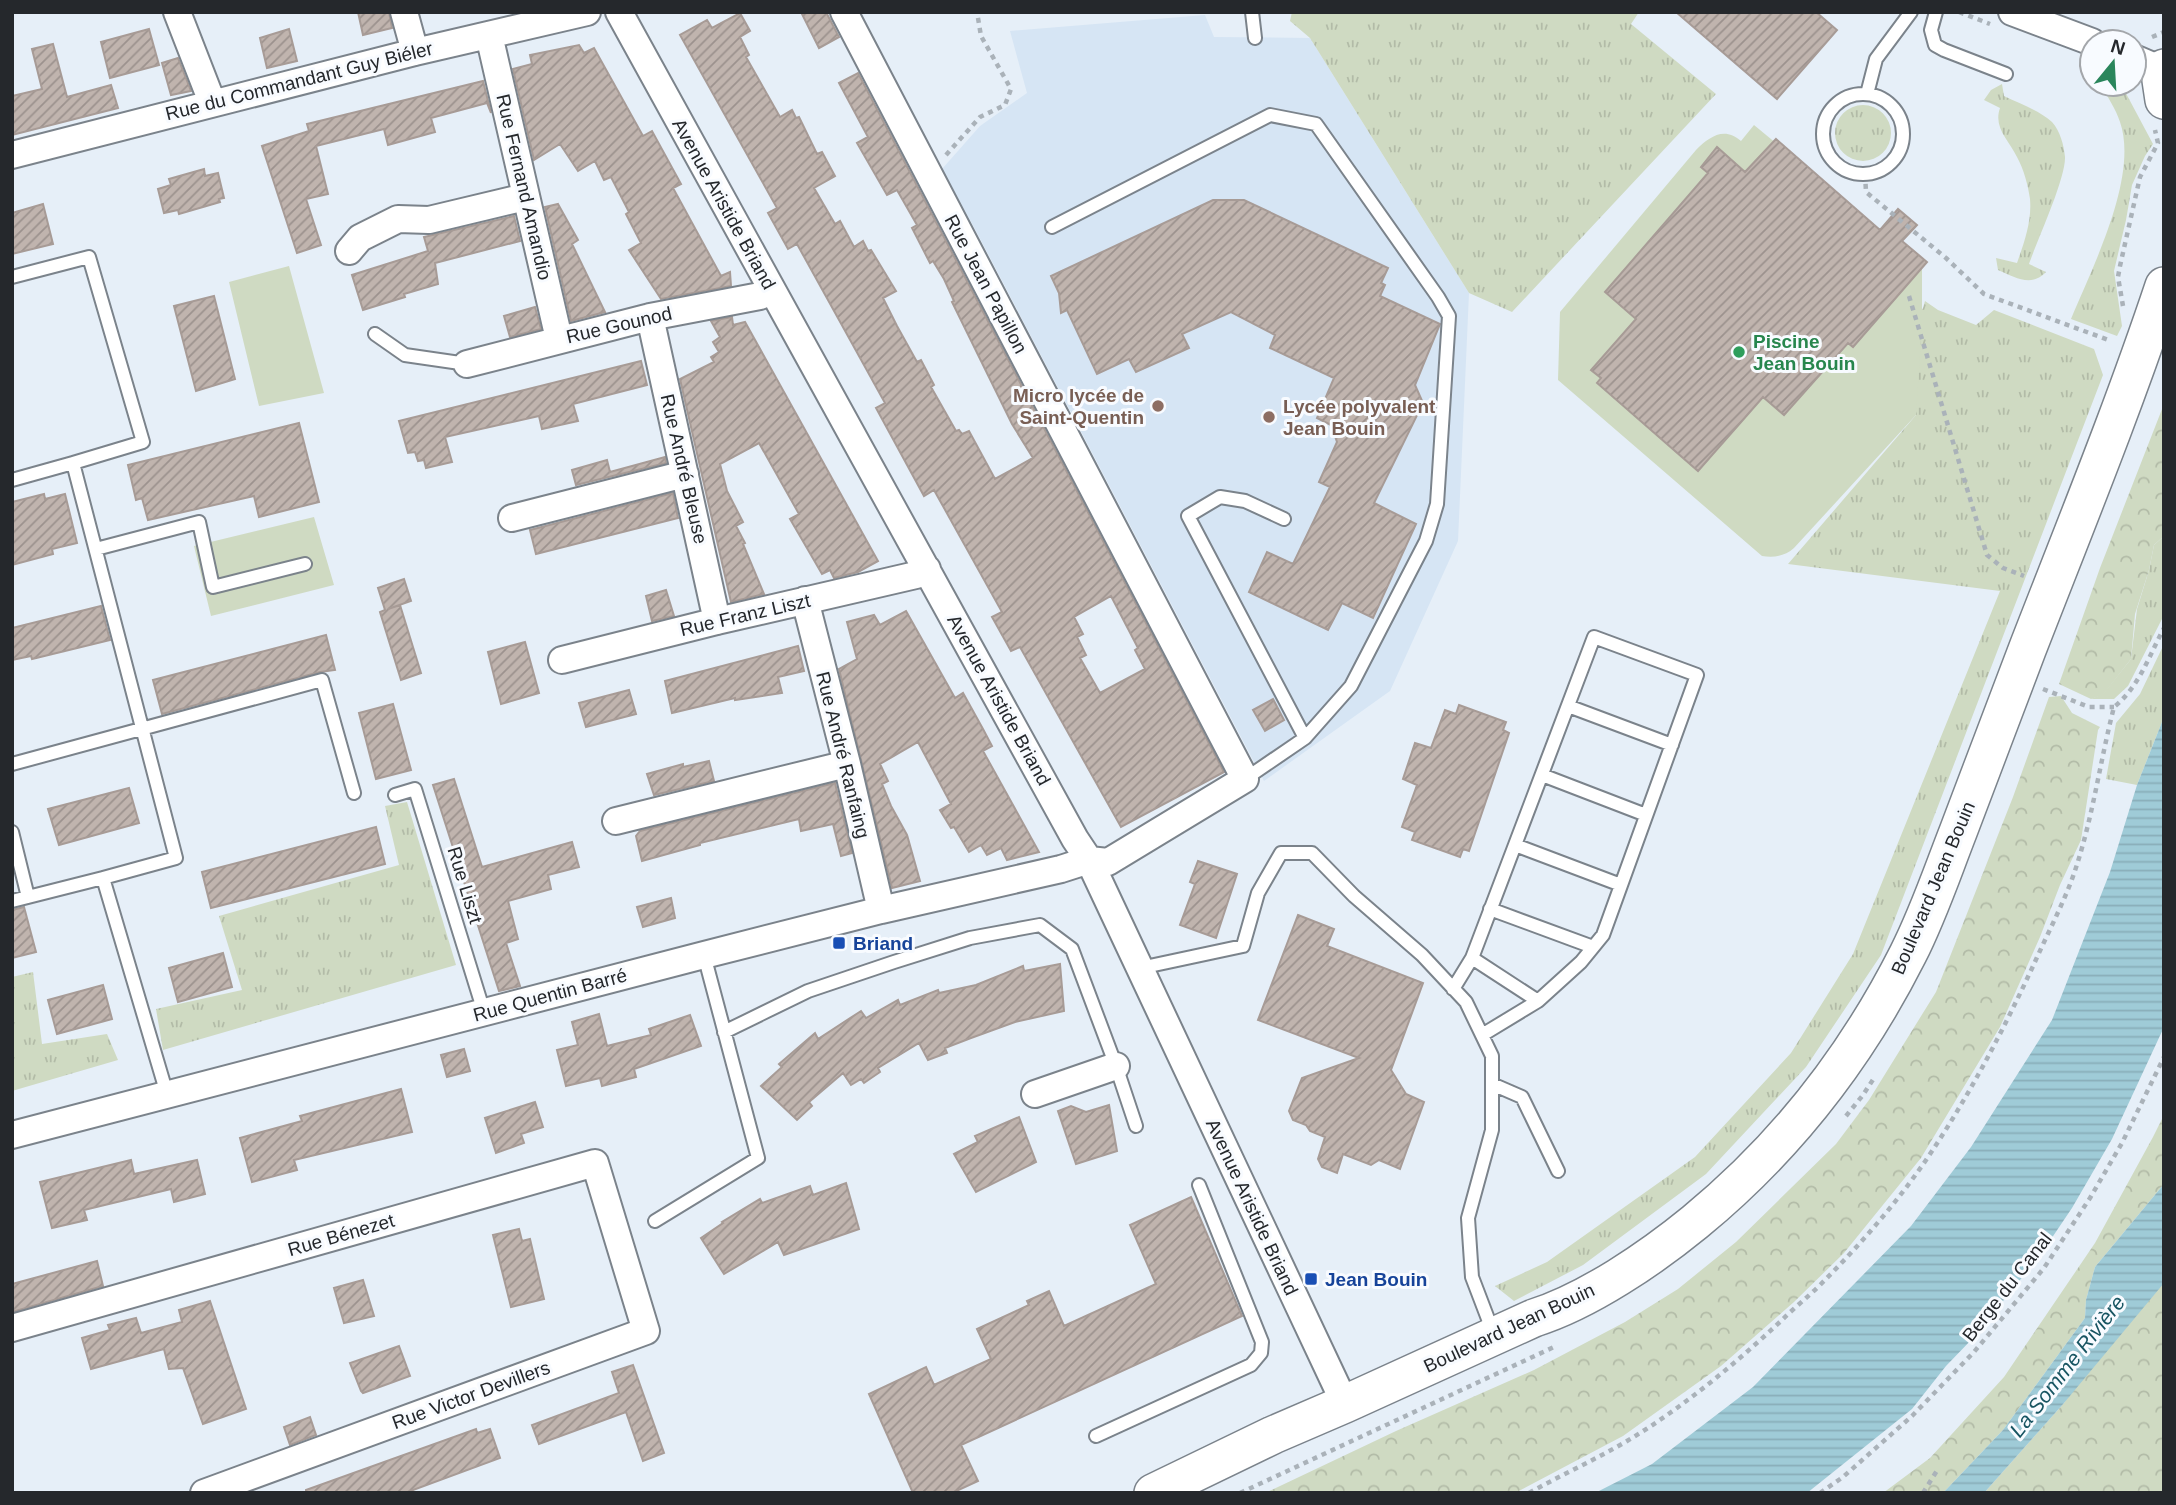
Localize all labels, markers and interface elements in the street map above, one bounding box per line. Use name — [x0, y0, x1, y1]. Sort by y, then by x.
north arrow — [2078, 28, 2148, 98]
text: N — [2108, 35, 2128, 59]
street label: Rue du Commandant Guy Biéler — [163, 37, 435, 124]
street label: Rue Fernand Amandio — [492, 92, 556, 282]
street label: Avenue Aristide Briand — [668, 115, 780, 293]
street label: Rue Jean Papillon — [941, 211, 1031, 357]
street label: Rue Gounod — [564, 303, 674, 347]
place label: Piscine Jean Bouin — [1753, 331, 1855, 374]
marker: Piscine Jean Bouin — [1731, 344, 1747, 360]
place label: Micro lycée de Saint-Quentin — [1013, 385, 1144, 428]
street label: Rue André Bleuse — [657, 392, 711, 546]
place label: Lycée polyvalent Jean Bouin — [1283, 396, 1436, 439]
marker: Micro lycée de Saint-Quentin — [1150, 398, 1166, 414]
marker: Lycée polyvalent Jean Bouin — [1261, 409, 1277, 425]
street label: Rue Franz Liszt — [678, 590, 813, 640]
street label: Avenue Aristide Briand — [943, 611, 1055, 789]
street label: Rue André Ranfaing — [812, 669, 874, 841]
street label: Boulevard Jean Bouin — [1887, 798, 1979, 978]
street label: Rue Liszt — [443, 844, 487, 927]
place label: Briand — [853, 933, 913, 954]
marker: Briand — [831, 935, 847, 951]
street label: Rue Quentin Barré — [471, 964, 629, 1026]
street label: Avenue Aristide Briand — [1202, 1116, 1302, 1298]
street label: Rue Bénezet — [285, 1210, 397, 1260]
street label: Berge du Canal — [1958, 1229, 2056, 1345]
place label: Jean Bouin — [1325, 1269, 1427, 1290]
marker: Jean Bouin — [1303, 1271, 1319, 1287]
street label: Boulevard Jean Bouin — [1420, 1279, 1598, 1377]
water label: La Somme Rivière — [2005, 1291, 2129, 1441]
street label: Rue Victor Devillers — [389, 1357, 553, 1433]

